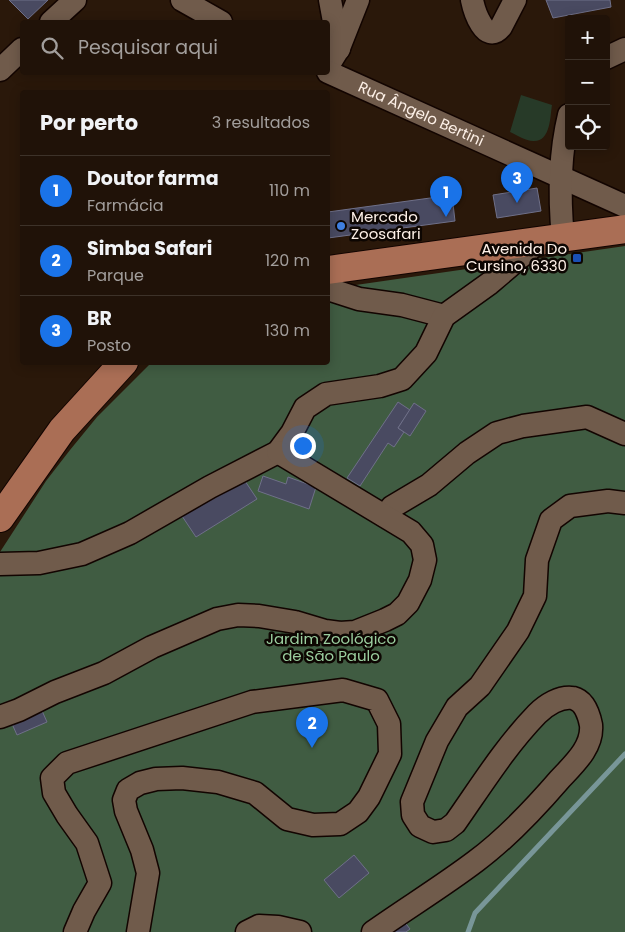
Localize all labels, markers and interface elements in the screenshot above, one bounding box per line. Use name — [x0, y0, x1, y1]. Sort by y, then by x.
map controls — [565, 15, 610, 150]
button: + — [565, 15, 610, 60]
search box — [20, 20, 330, 75]
icon: search — [38, 34, 66, 62]
text: Pesquisar aqui — [78, 34, 218, 61]
button: − — [565, 60, 610, 105]
street label: Rua Ângelo Bertini — [355, 76, 487, 151]
button: locate — [565, 105, 610, 150]
text: Por perto — [40, 108, 138, 137]
text: 3 resultados — [212, 111, 310, 134]
pin: 3 — [501, 162, 533, 203]
text: Doutor farma — [87, 165, 219, 192]
pin: 1 — [430, 176, 462, 217]
text: 1 — [53, 179, 59, 202]
text: 110 m — [269, 179, 310, 202]
text: Farmácia — [87, 194, 164, 217]
place label: Mercado Zoosafari — [351, 206, 421, 244]
marker: Mercado Zoosafari — [335, 220, 347, 232]
text: Simba Safari — [87, 235, 212, 262]
place label: Avenida Do Cursino, 6330 — [466, 238, 567, 276]
text: 2 — [51, 249, 61, 272]
text: 120 m — [265, 249, 310, 272]
marker: Avenida Do Cursino, 6330 — [571, 252, 583, 264]
text: Parque — [87, 264, 144, 287]
text: BR — [87, 305, 112, 332]
text: 3 — [51, 319, 61, 342]
text: 130 m — [265, 319, 310, 342]
text: Posto — [87, 334, 131, 357]
your location — [290, 433, 316, 459]
park label: Jardim Zoológico de São Paulo — [266, 628, 396, 666]
pin: 2 — [296, 707, 328, 748]

